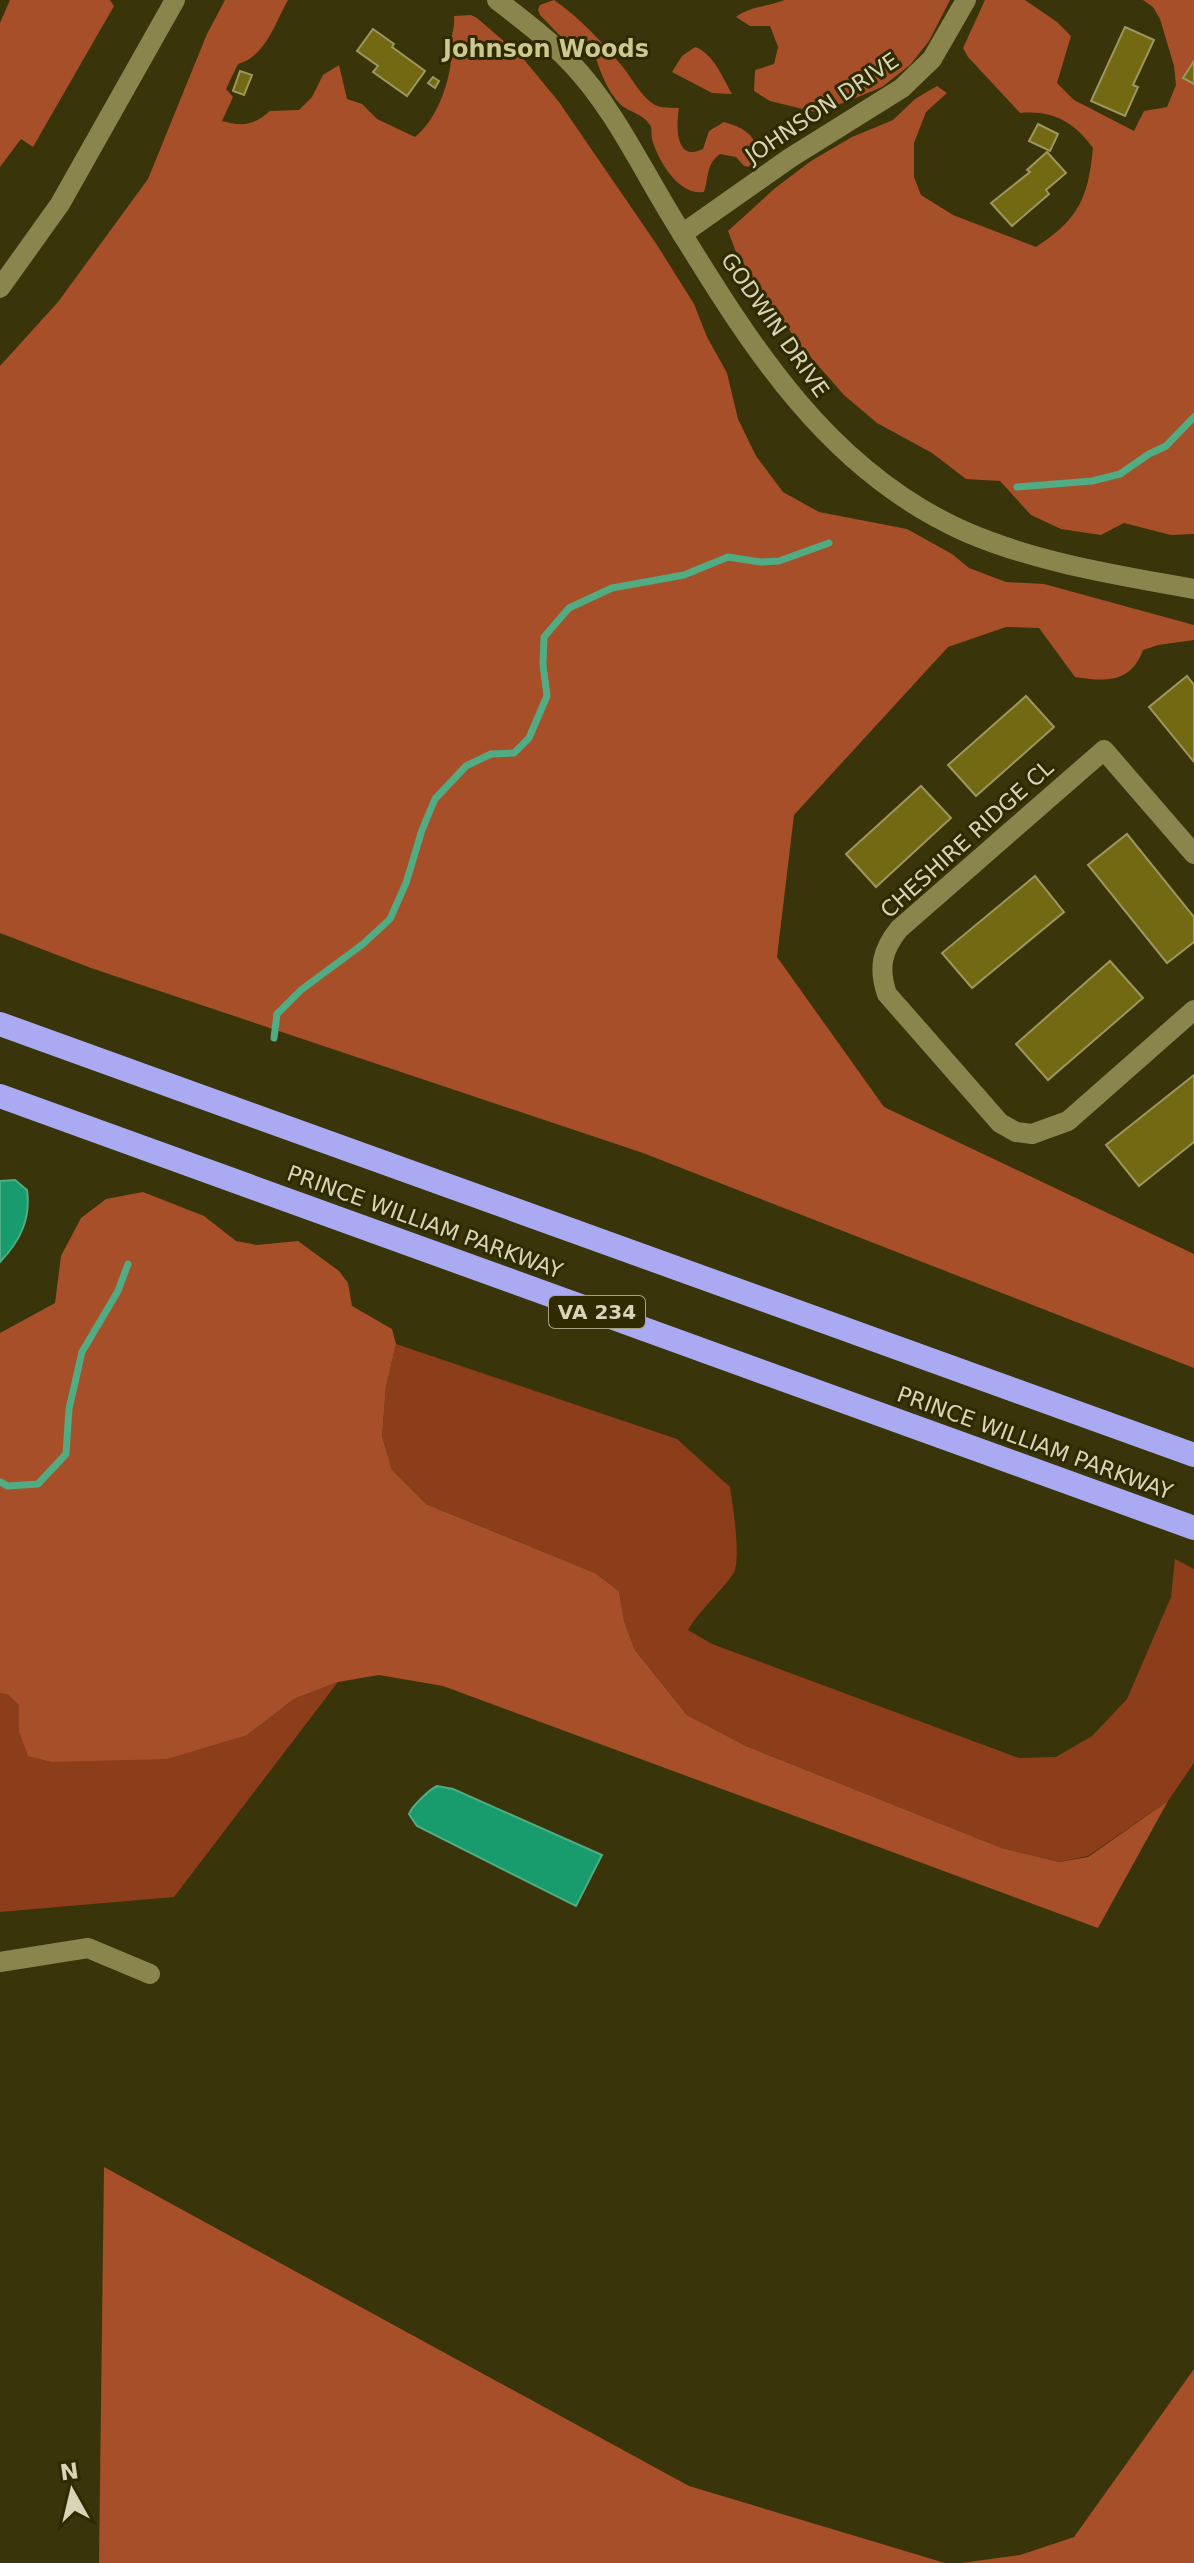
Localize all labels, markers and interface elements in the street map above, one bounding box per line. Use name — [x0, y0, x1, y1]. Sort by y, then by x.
district label: Johnson Woods — [441, 35, 649, 63]
street label: JOHNSON DRIVE — [739, 48, 903, 170]
street label: GODWIN DRIVE — [716, 248, 834, 402]
street label: CHESHIRE RIDGE CL — [876, 755, 1059, 923]
street label: PRINCE WILLIAM PARKWAY — [284, 1160, 567, 1284]
road number: VA 234 — [549, 1296, 645, 1328]
street label: PRINCE WILLIAM PARKWAY — [894, 1381, 1177, 1505]
north arrow — [32, 2451, 112, 2531]
text: N — [58, 2458, 80, 2485]

